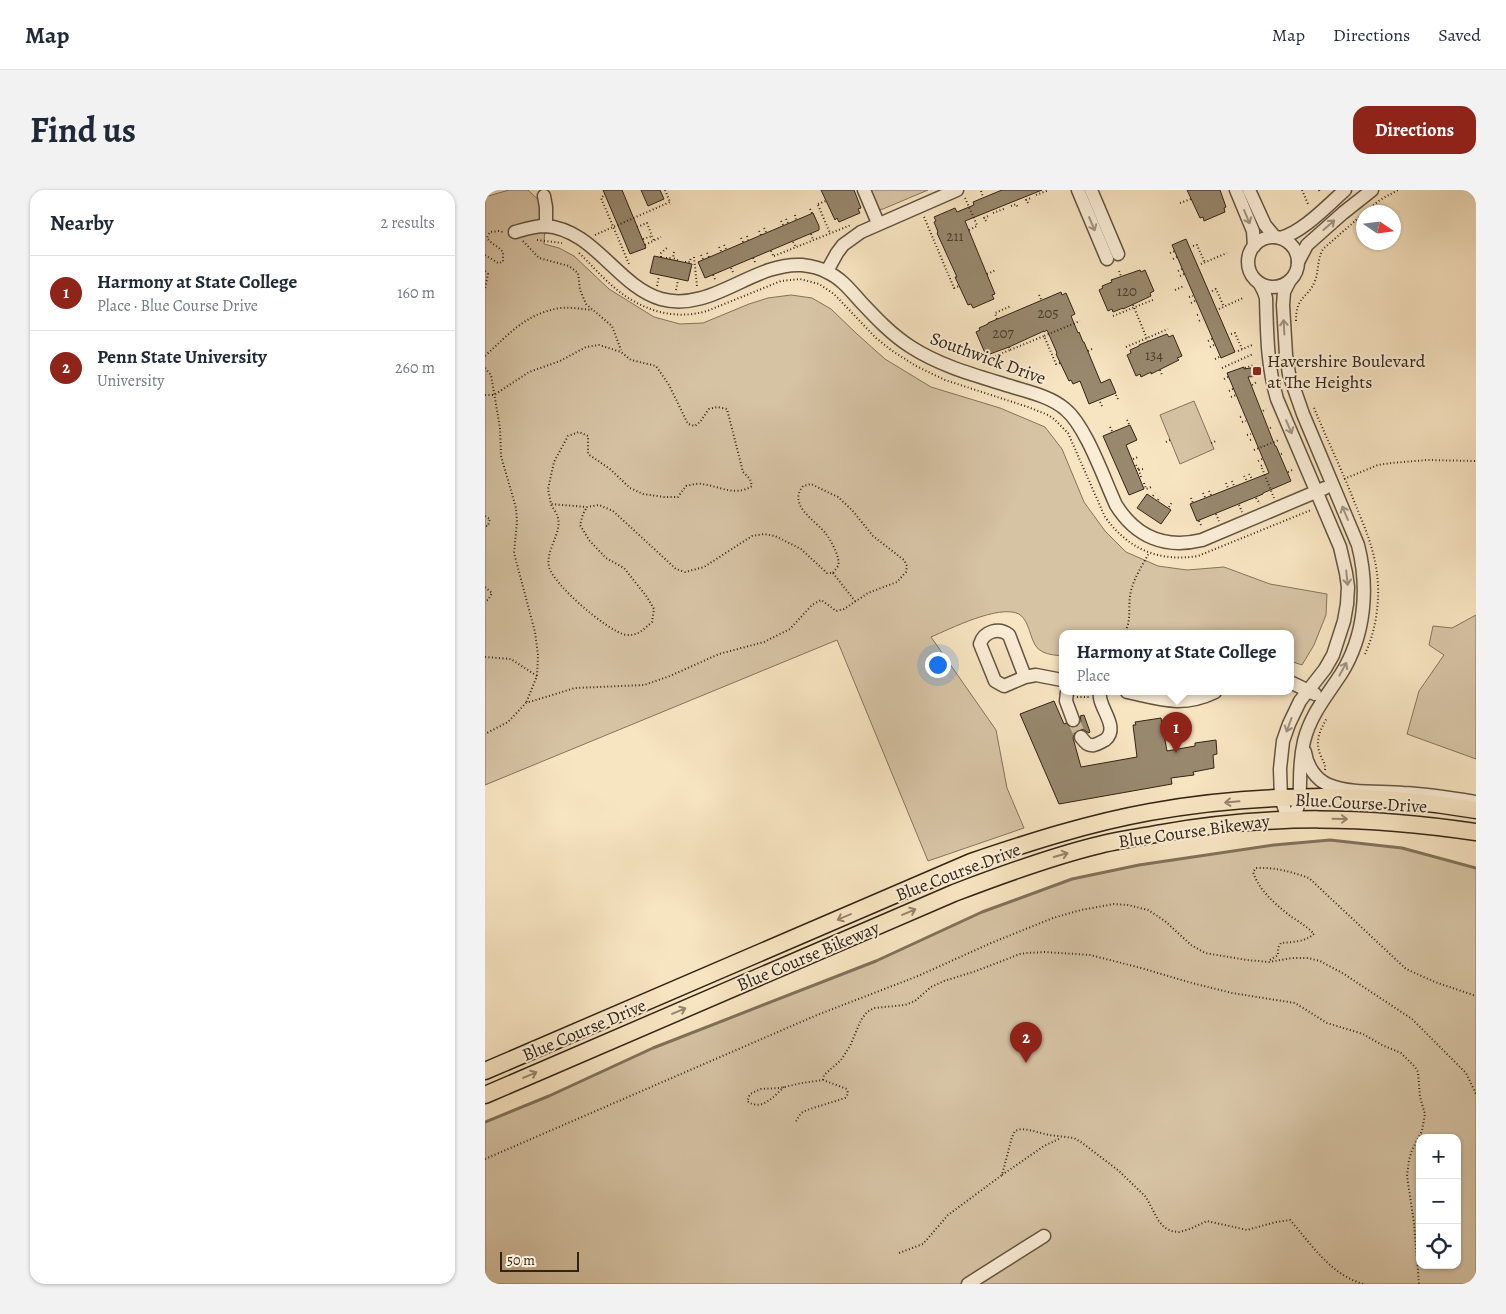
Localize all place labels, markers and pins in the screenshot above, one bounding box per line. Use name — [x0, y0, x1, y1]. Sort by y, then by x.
place label: Havershire Boulevard at The Heights — [1267, 349, 1426, 394]
marker: Havershire Boulevard at The Heights — [1251, 365, 1263, 377]
pin: 1 — [1160, 712, 1192, 753]
pin: 2 — [1010, 1022, 1042, 1063]

